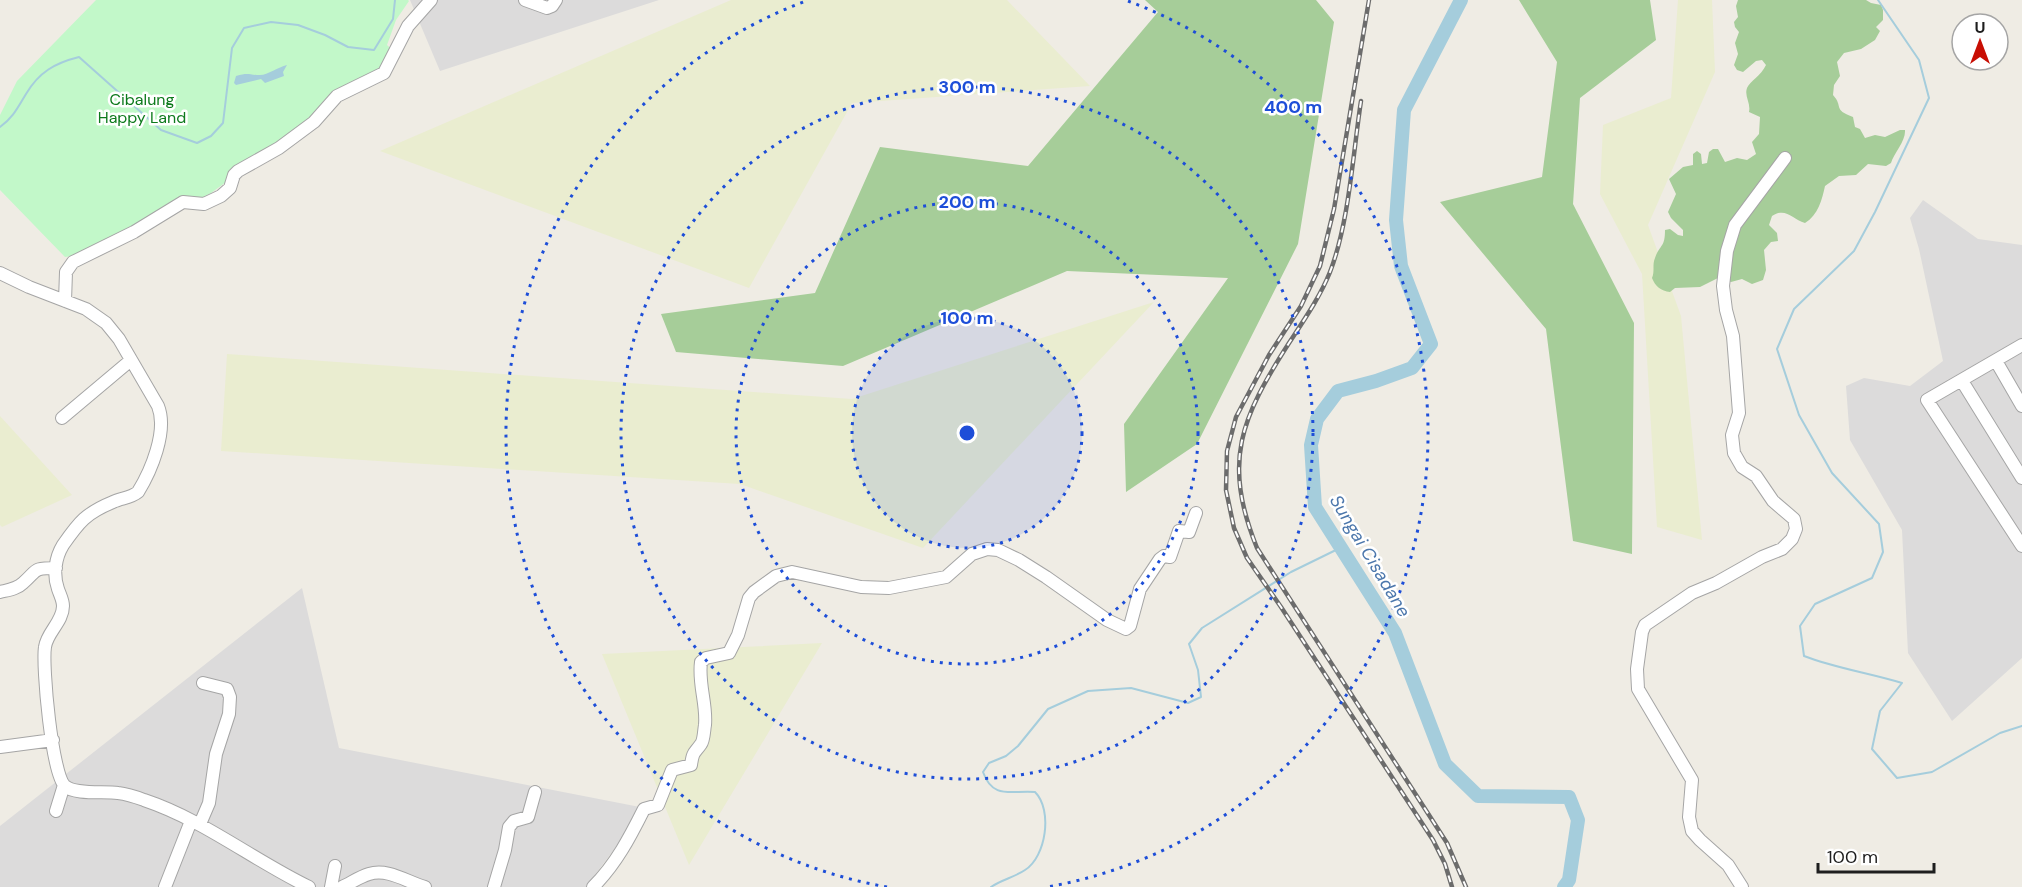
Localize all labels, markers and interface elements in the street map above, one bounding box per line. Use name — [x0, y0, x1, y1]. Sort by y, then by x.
north arrow — [1950, 12, 2010, 72]
text: U — [1975, 17, 1985, 38]
text: 300 m — [938, 75, 996, 99]
park label: Cibalung Happy Land — [98, 89, 186, 128]
text: 400 m — [1264, 95, 1322, 119]
text: 200 m — [939, 190, 995, 214]
text: 100 m — [940, 306, 994, 330]
centre of rings — [957, 423, 977, 443]
water label: Sungai Cisadane — [1324, 490, 1416, 622]
scale bar — [1818, 836, 1934, 874]
text: 100 m — [1827, 845, 1878, 869]

